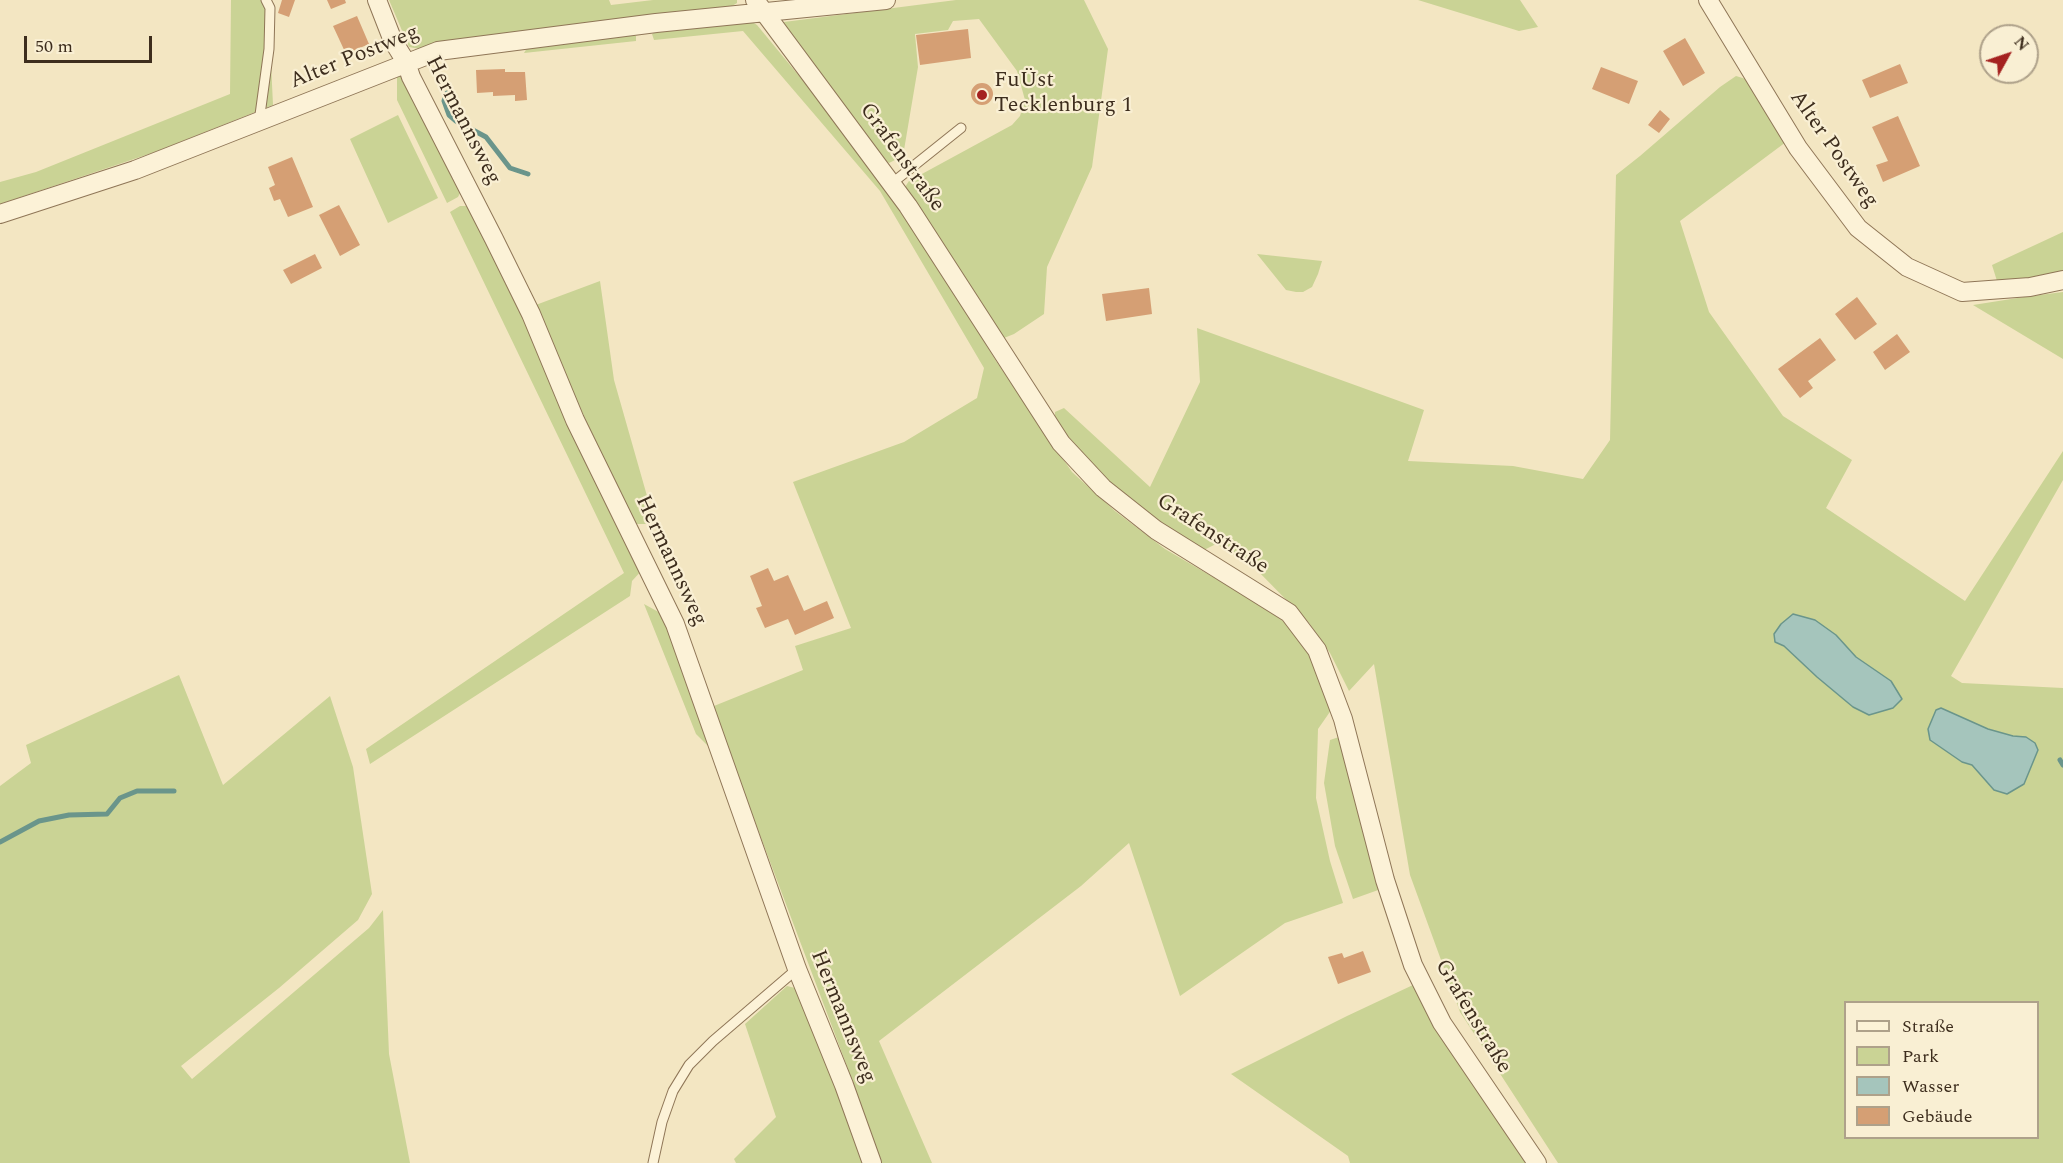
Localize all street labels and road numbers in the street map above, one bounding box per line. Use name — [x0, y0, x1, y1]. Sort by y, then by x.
street label: Alter Postweg — [286, 20, 424, 96]
street label: Hermannsweg — [418, 52, 506, 190]
street label: Alter Postweg — [1783, 86, 1883, 214]
street label: Grafenstraße — [853, 98, 949, 218]
street label: Grafenstraße — [1151, 489, 1273, 581]
street label: Hermannsweg — [628, 491, 712, 631]
street label: Hermannsweg — [803, 947, 881, 1087]
street label: Grafenstraße — [1428, 955, 1516, 1079]

